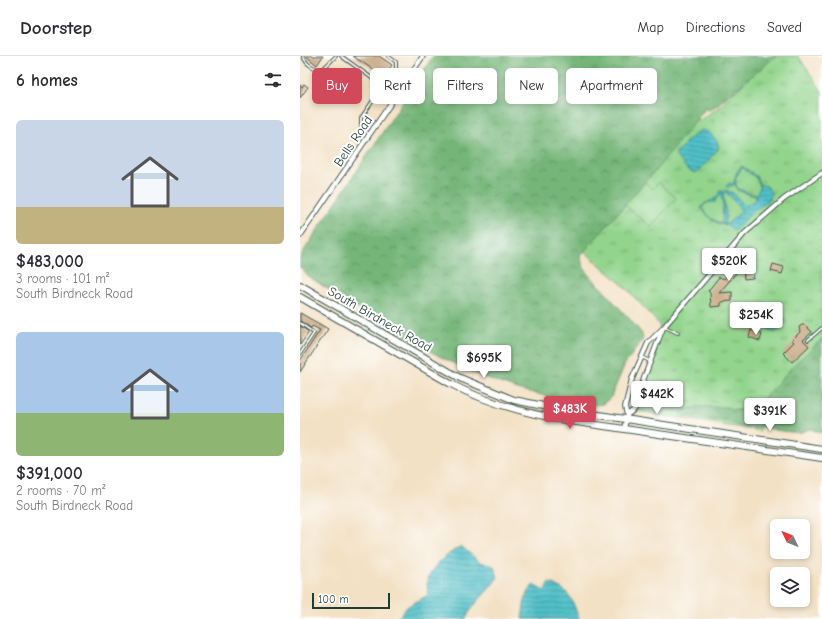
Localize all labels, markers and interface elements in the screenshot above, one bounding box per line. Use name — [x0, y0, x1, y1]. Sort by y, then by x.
text: Doorstep — [20, 17, 92, 39]
text: Map — [637, 19, 664, 36]
text: Directions — [686, 19, 745, 36]
text: Saved — [767, 19, 802, 36]
chip: Buy — [312, 68, 362, 104]
chip: Rent — [370, 68, 425, 104]
chip: Filters — [433, 68, 497, 104]
chip: New — [505, 68, 558, 104]
chip: Apartment — [566, 68, 657, 104]
icon: filters — [262, 69, 284, 91]
text: 6 homes — [16, 71, 78, 90]
street label: Bells Road — [331, 113, 375, 169]
icon: home — [114, 146, 186, 218]
pin: $520K — [701, 248, 757, 282]
text: $483,000 — [16, 252, 84, 271]
text: $520K — [711, 253, 747, 268]
text: 3 rooms · 101 m² — [16, 271, 109, 286]
street label: South Birdneck Road — [326, 283, 434, 355]
text: South Birdneck Road — [16, 286, 133, 301]
pin: $254K — [728, 302, 784, 336]
text: $254K — [739, 307, 773, 322]
pin: $695K — [456, 345, 512, 379]
text: $695K — [466, 350, 502, 365]
icon: home — [114, 358, 186, 430]
pin: $442K — [629, 381, 685, 415]
text: $442K — [640, 386, 674, 401]
pin: $483K — [542, 396, 598, 430]
pin: $391K — [742, 398, 798, 432]
text: $483K — [553, 401, 587, 416]
text: $391K — [753, 403, 787, 418]
text: $391,000 — [16, 464, 83, 483]
text: 2 rooms · 70 m² — [16, 483, 105, 498]
text: South Birdneck Road — [16, 498, 133, 513]
north arrow — [770, 519, 810, 559]
map controls — [770, 519, 810, 607]
button: layers — [770, 567, 810, 607]
scale bar — [312, 591, 390, 610]
text: 100 m — [318, 593, 349, 606]

